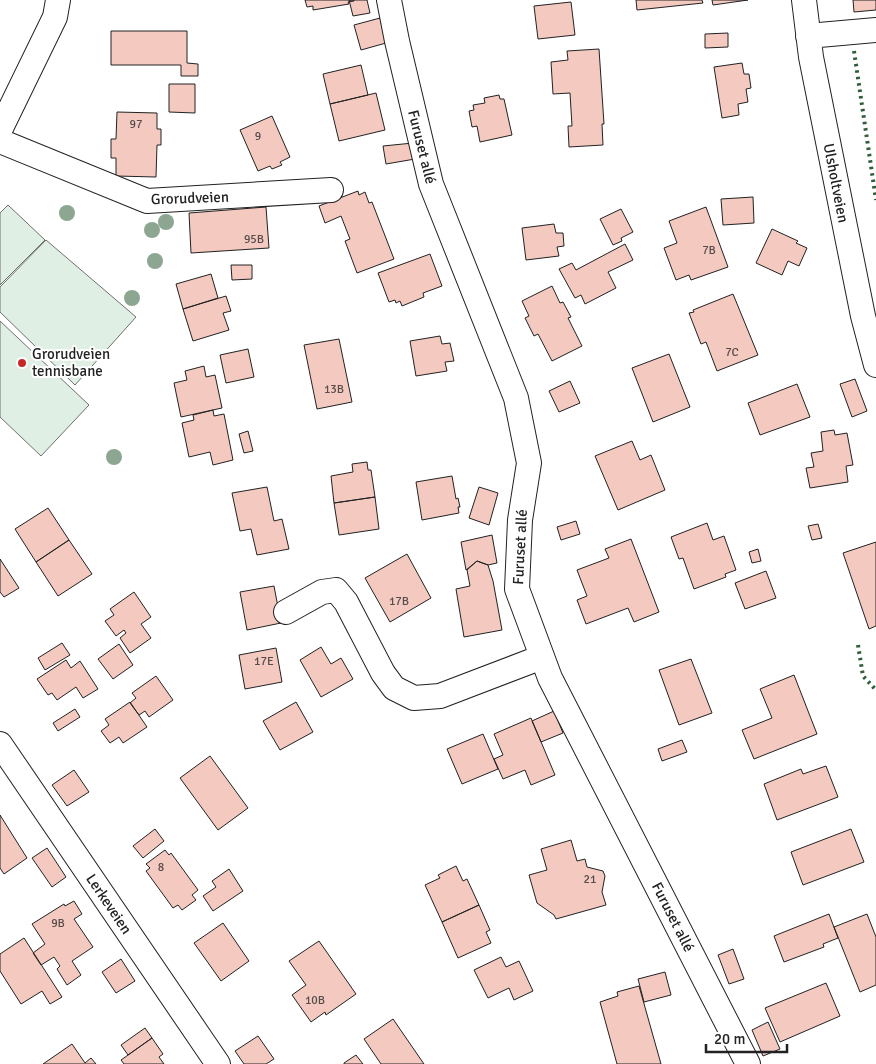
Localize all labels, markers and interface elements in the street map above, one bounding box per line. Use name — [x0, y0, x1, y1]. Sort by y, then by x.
street label: Furuset allé — [404, 108, 440, 186]
house number: 97 — [130, 117, 142, 132]
house number: 9 — [255, 129, 261, 144]
street label: Ulsholtveien — [819, 142, 853, 224]
street label: Grorudveien — [151, 188, 229, 208]
house number: 95B — [244, 232, 264, 247]
house number: 7B — [702, 243, 716, 258]
place label: Grorudveien tennisbane — [32, 345, 110, 380]
house number: 7C — [725, 345, 739, 360]
marker: Grorudveien tennisbane — [16, 357, 28, 369]
house number: 13B — [324, 382, 344, 397]
street label: Furuset allé — [509, 509, 531, 585]
house number: 17B — [389, 594, 409, 609]
house number: 17E — [254, 654, 274, 669]
house number: 8 — [158, 860, 164, 875]
street label: Lerkeveien — [82, 870, 136, 938]
house number: 21 — [584, 872, 596, 887]
street label: Furuset allé — [648, 879, 698, 955]
house number: 9B — [51, 916, 65, 931]
house number: 10B — [305, 993, 325, 1008]
scale bar — [706, 1022, 787, 1054]
text: 20 m — [714, 1030, 745, 1048]

